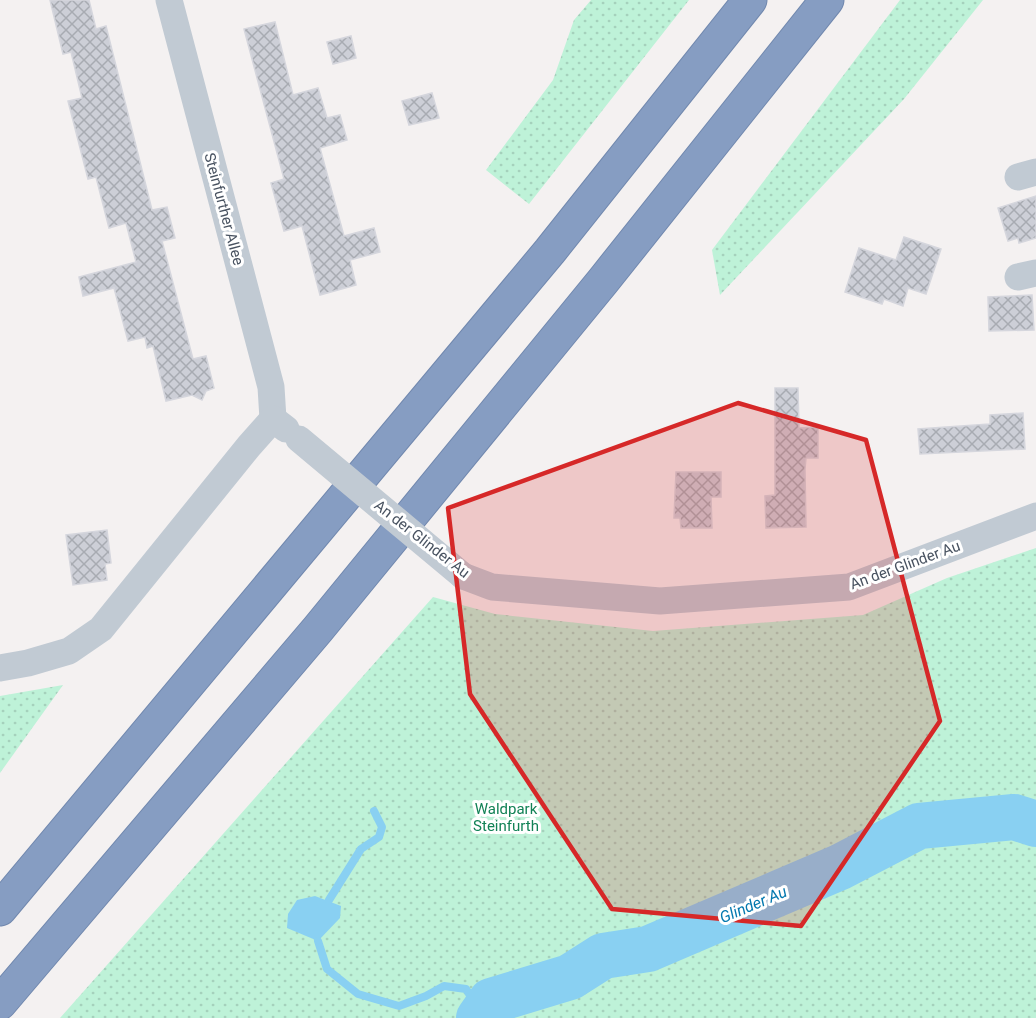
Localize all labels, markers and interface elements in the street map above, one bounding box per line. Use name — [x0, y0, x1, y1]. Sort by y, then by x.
street label: Steinfurther Allee — [200, 151, 248, 267]
street label: An der Glinder Au — [371, 496, 473, 582]
street label: An der Glinder Au — [847, 537, 963, 593]
park label: Waldpark Steinfurth — [473, 800, 539, 835]
water label: Glinder Au — [717, 882, 790, 927]

